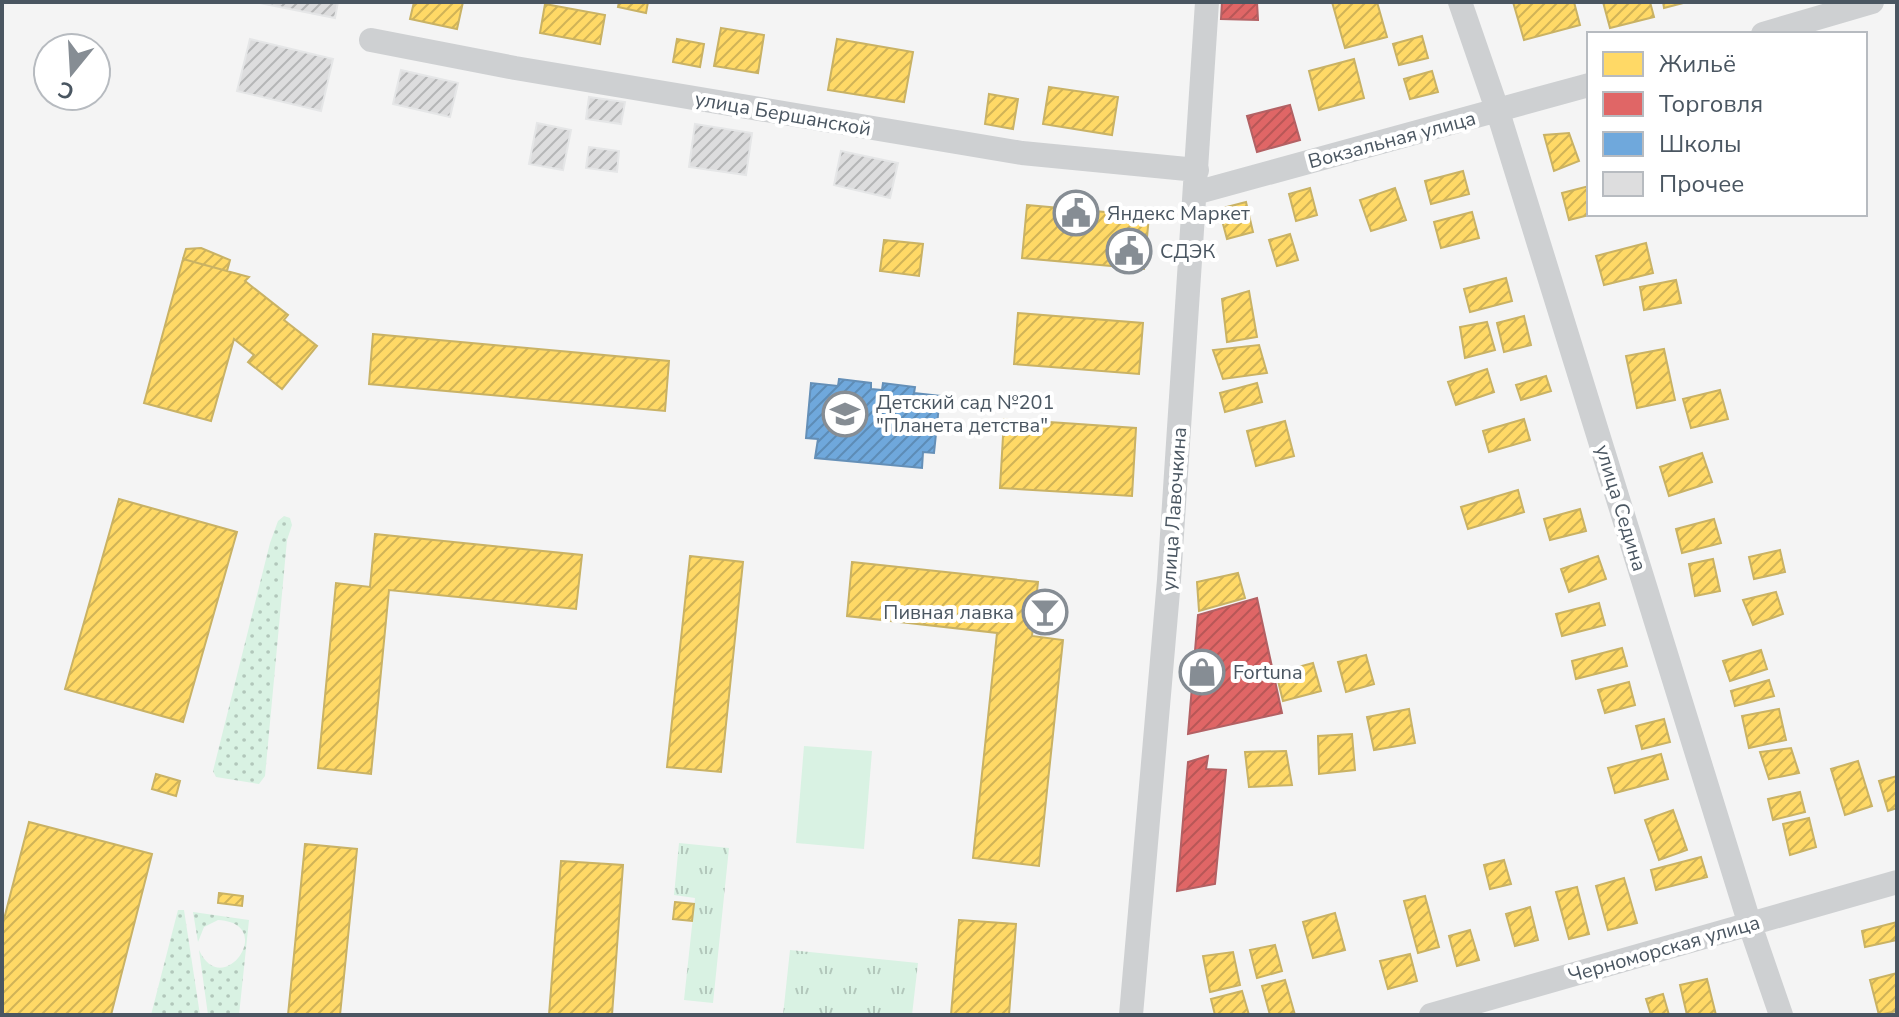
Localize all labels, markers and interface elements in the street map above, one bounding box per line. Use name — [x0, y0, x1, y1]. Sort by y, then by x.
north arrow — [32, 32, 112, 112]
legend — [1587, 32, 1867, 216]
text: Жильё — [1659, 48, 1736, 80]
text: С — [54, 73, 78, 107]
street label: улица Бершанской — [693, 85, 873, 143]
text: Торговля — [1659, 88, 1763, 120]
street label: Вокзальная улица — [1305, 105, 1479, 175]
text: Школы — [1659, 128, 1742, 160]
text: Прочее — [1659, 168, 1744, 200]
public building icon: Яндекс Маркет — [1052, 189, 1100, 237]
place label: Яндекс Маркет — [1107, 200, 1250, 227]
public building icon: СДЭК — [1105, 227, 1153, 275]
place label: СДЭК — [1160, 238, 1215, 265]
place label: Детский сад №201 "Планета детства" — [876, 389, 1055, 439]
school or university icon: Детский сад №201 "Планета детства" — [821, 390, 869, 438]
street label: улица Лавочкина — [1155, 426, 1193, 592]
street label: улица Седина — [1589, 441, 1653, 575]
bar icon: Пивная лавка — [1021, 588, 1069, 636]
place label: Пивная лавка — [883, 599, 1014, 626]
shop icon: Fortuna — [1178, 648, 1226, 696]
place label: Fortuna — [1233, 659, 1303, 686]
street label: Черноморская улица — [1565, 909, 1763, 989]

